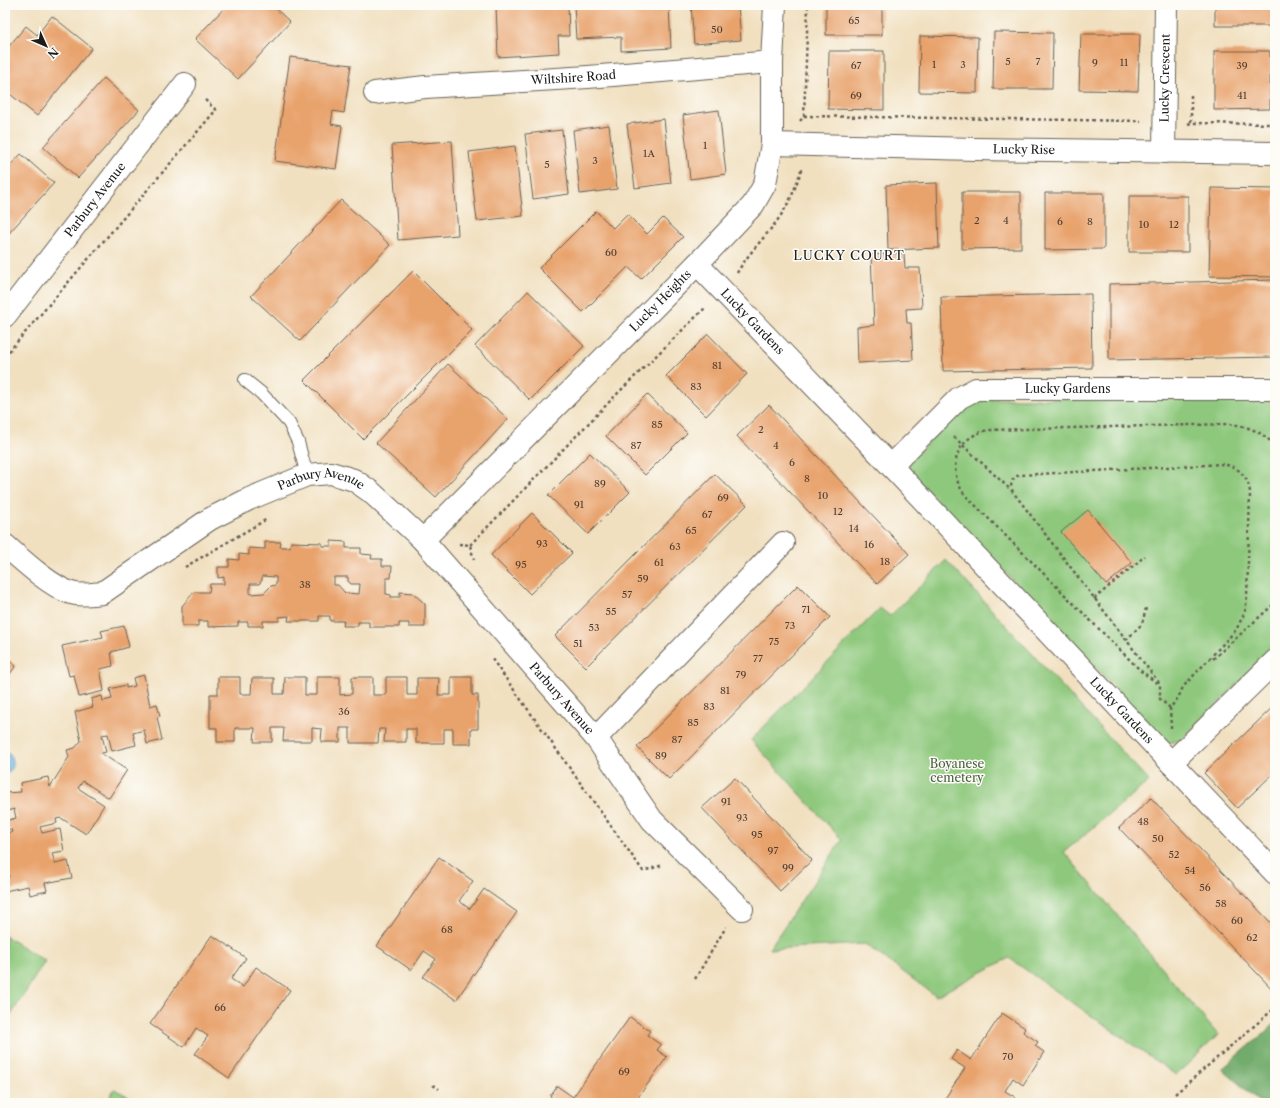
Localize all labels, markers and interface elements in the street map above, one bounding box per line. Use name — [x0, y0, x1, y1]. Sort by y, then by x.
house number: 65 — [848, 14, 860, 27]
house number: 50 — [711, 23, 723, 36]
north arrow — [26, 26, 66, 66]
street label: Lucky Crescent — [1156, 33, 1173, 123]
text: N — [44, 45, 61, 62]
house number: 5 — [1005, 55, 1011, 68]
house number: 7 — [1036, 55, 1041, 68]
house number: 9 — [1092, 56, 1098, 69]
house number: 11 — [1120, 56, 1129, 69]
house number: 1 — [932, 58, 937, 71]
house number: 3 — [960, 58, 966, 71]
house number: 67 — [851, 59, 861, 72]
house number: 39 — [1236, 59, 1248, 72]
street label: Wiltshire Road — [529, 67, 617, 88]
house number: 69 — [850, 89, 862, 102]
house number: 41 — [1237, 89, 1248, 102]
house number: 1 — [703, 139, 708, 152]
street label: Lucky Rise — [993, 141, 1055, 157]
house number: 1A — [643, 147, 656, 160]
house number: 3 — [592, 154, 598, 167]
house number: 5 — [544, 158, 550, 171]
street label: Parbury Avenue — [61, 159, 129, 240]
house number: 2 — [974, 214, 980, 227]
house number: 4 — [1003, 214, 1009, 227]
house number: 6 — [1057, 215, 1063, 228]
house number: 8 — [1087, 215, 1093, 228]
house number: 10 — [1139, 218, 1149, 231]
house number: 12 — [1169, 218, 1179, 231]
house number: 60 — [605, 246, 617, 259]
district label: LUCKY COURT — [793, 247, 905, 263]
street label: Lucky Heights — [626, 266, 694, 335]
street label: Lucky Gardens — [718, 285, 788, 357]
house number: 81 — [712, 359, 723, 372]
house number: 83 — [690, 380, 702, 393]
street label: Lucky Gardens — [1025, 381, 1110, 396]
house number: 85 — [651, 418, 663, 431]
house number: 2 — [758, 423, 764, 436]
house number: 87 — [631, 439, 641, 452]
house number: 4 — [773, 439, 779, 452]
house number: 6 — [789, 456, 795, 469]
text: Parbury Avenue — [275, 465, 368, 493]
house number: 8 — [804, 472, 810, 485]
house number: 89 — [594, 477, 606, 490]
street label: Parbury Avenue — [274, 483, 366, 497]
house number: 10 — [818, 489, 828, 502]
house number: 69 — [717, 491, 729, 504]
house number: 91 — [574, 498, 585, 511]
house number: 12 — [833, 505, 843, 518]
house number: 67 — [702, 508, 712, 521]
house number: 14 — [849, 522, 859, 535]
house number: 65 — [685, 524, 697, 537]
house number: 93 — [536, 537, 548, 550]
house number: 16 — [864, 538, 874, 551]
house number: 63 — [669, 540, 681, 553]
house number: 18 — [880, 555, 890, 568]
house number: 61 — [654, 556, 665, 569]
house number: 95 — [515, 558, 527, 571]
house number: 59 — [637, 572, 649, 585]
house number: 38 — [299, 578, 311, 591]
house number: 57 — [622, 588, 632, 601]
house number: 71 — [801, 603, 811, 616]
house number: 55 — [606, 605, 616, 618]
house number: 73 — [785, 619, 795, 632]
house number: 53 — [589, 621, 599, 634]
house number: 75 — [769, 635, 779, 648]
house number: 51 — [573, 637, 584, 650]
house number: 77 — [753, 652, 763, 665]
street label: Parbury Avenue — [526, 659, 598, 737]
house number: 79 — [736, 668, 747, 681]
street label: Lucky Gardens — [1087, 674, 1157, 746]
house number: 81 — [720, 684, 731, 697]
house number: 83 — [703, 700, 715, 713]
house number: 36 — [338, 705, 350, 718]
house number: 85 — [687, 716, 699, 729]
house number: 87 — [672, 733, 682, 746]
house number: 89 — [655, 749, 667, 762]
park label: Boyanese cemetery — [930, 756, 984, 785]
house number: 91 — [721, 795, 732, 808]
house number: 93 — [736, 811, 748, 824]
house number: 48 — [1137, 815, 1149, 828]
house number: 95 — [751, 828, 763, 841]
house number: 50 — [1152, 832, 1164, 845]
house number: 97 — [768, 844, 778, 857]
house number: 52 — [1168, 848, 1180, 861]
house number: 99 — [782, 861, 794, 874]
house number: 54 — [1184, 864, 1196, 877]
house number: 56 — [1199, 881, 1211, 894]
house number: 58 — [1215, 897, 1227, 910]
house number: 60 — [1231, 914, 1243, 927]
house number: 68 — [441, 923, 453, 936]
house number: 62 — [1246, 931, 1258, 944]
house number: 66 — [214, 1001, 226, 1014]
house number: 70 — [1002, 1050, 1014, 1063]
house number: 69 — [618, 1065, 630, 1078]

